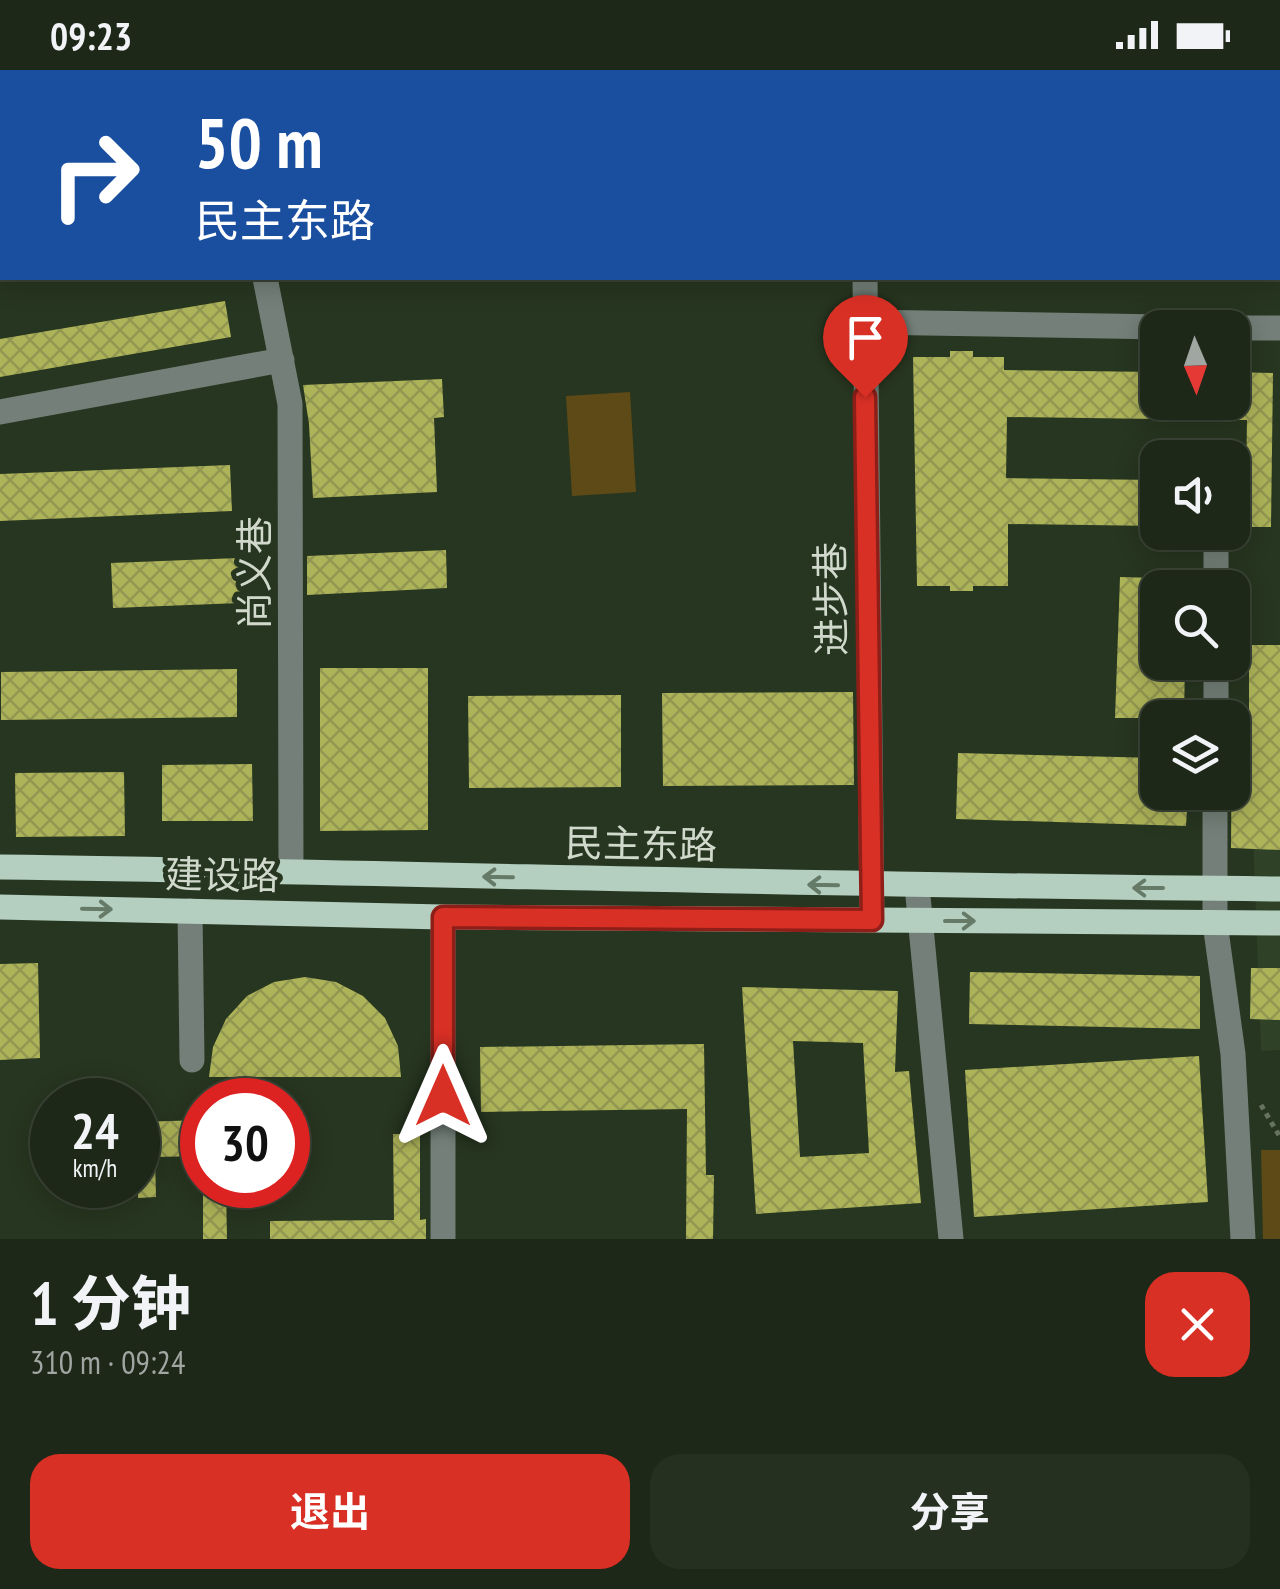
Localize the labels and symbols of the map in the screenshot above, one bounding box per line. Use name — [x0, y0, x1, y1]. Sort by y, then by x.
pin — [823, 295, 908, 398]
north arrow — [1140, 310, 1250, 420]
street label: 尚义巷 — [229, 516, 278, 630]
street label: 进步巷 — [805, 542, 855, 656]
street label: 民主东路 — [565, 817, 717, 869]
street label: 建设路 — [165, 849, 279, 899]
one-way arrow — [482, 868, 514, 887]
one-way arrow — [807, 875, 839, 894]
one-way arrow — [1132, 878, 1164, 898]
one-way arrow — [81, 900, 113, 919]
one-way arrow — [944, 912, 976, 930]
position arrow — [391, 1044, 495, 1148]
speed limit sign: 30 — [180, 1078, 310, 1208]

